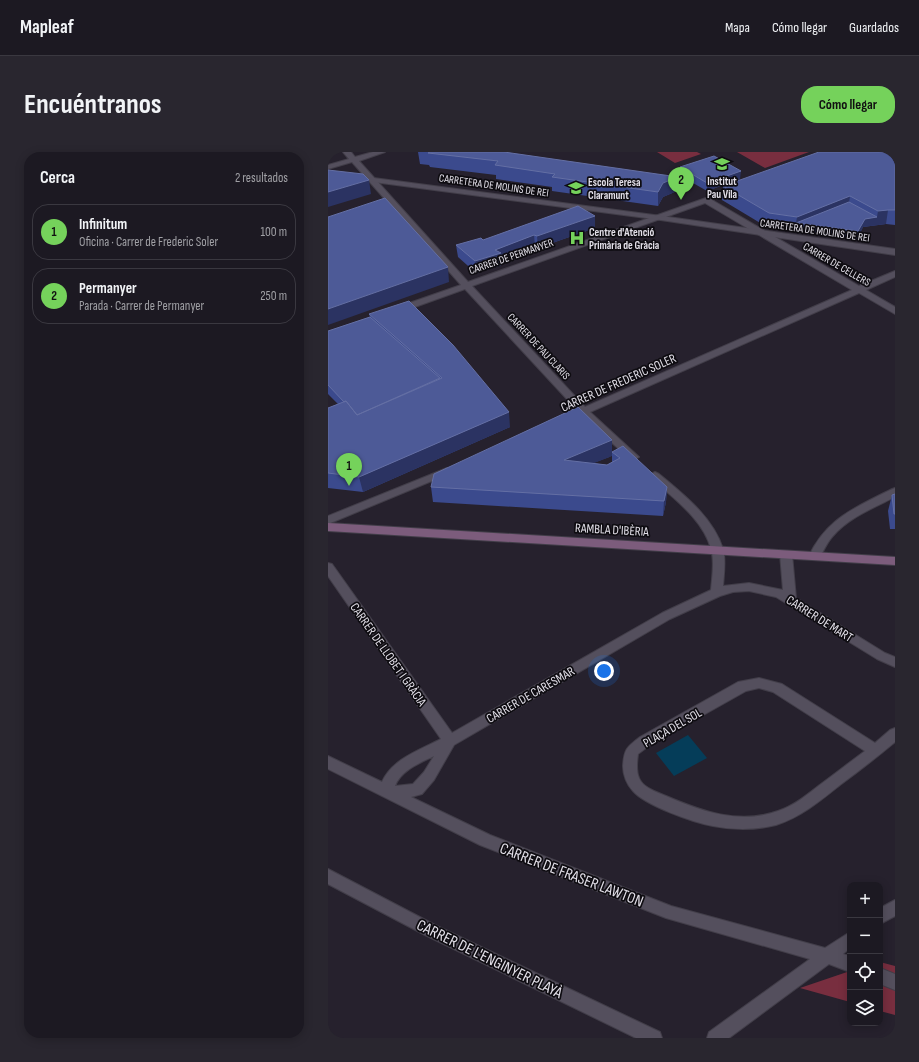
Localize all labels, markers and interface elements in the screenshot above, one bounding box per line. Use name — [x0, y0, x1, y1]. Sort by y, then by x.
text: Mapleaf — [20, 16, 74, 39]
text: Mapa — [725, 19, 750, 36]
text: Cómo llegar — [772, 19, 827, 36]
text: Guardados — [849, 19, 899, 36]
button: Cómo llegar — [801, 86, 895, 123]
text: Encuéntranos — [24, 88, 162, 121]
school or university icon: Institut Pau Vila — [713, 155, 731, 173]
pin: 2 — [668, 167, 694, 200]
text: Cerca — [40, 168, 75, 188]
text: 2 resultados — [235, 170, 288, 186]
street label: CARRETERA DE MOLINS DE REI — [438, 171, 550, 200]
place label: Institut Pau Vila — [707, 175, 738, 201]
place label: Escola Teresa Claramunt — [588, 176, 641, 202]
school or university icon: Escola Teresa Claramunt — [567, 179, 585, 197]
text: Infinitum — [79, 215, 127, 234]
street label: CARRETERA DE MOLINS DE REI — [759, 216, 871, 245]
text: 1 — [51, 224, 57, 240]
text: 100 m — [260, 224, 287, 240]
place label: Centre d'Atenció Primària de Gràcia — [589, 226, 660, 252]
hospital icon: Centre d'Atenció Primària de Gràcia — [568, 229, 586, 247]
text: Oficina · Carrer de Frederic Soler — [79, 234, 218, 250]
street label: CARRER DE PERMANYER — [467, 236, 555, 277]
street label: CARRER DE CELLERS — [801, 240, 873, 289]
text: Permanyer — [79, 279, 137, 298]
text: 2 — [51, 288, 57, 304]
text: 250 m — [260, 288, 287, 304]
text: Parada · Carrer de Permanyer — [79, 298, 204, 314]
street label: CARRER DE PAU CLARIS — [505, 311, 573, 382]
street label: CARRER DE FREDERIC SOLER — [558, 350, 679, 416]
pin: 1 — [336, 453, 362, 486]
street label: RAMBLA D'IBÈRIA — [575, 520, 650, 540]
street label: CARRER DE MART — [783, 592, 856, 646]
street label: CARRER DE LLOBET I GRÀCIA — [346, 600, 430, 710]
your location — [594, 661, 614, 681]
street label: CARRER DE CARESMAR — [484, 663, 577, 727]
street label: PLAÇA DEL SOL — [640, 705, 705, 751]
street label: CARRER DE FRASER LAWTON — [497, 839, 646, 912]
map controls — [847, 882, 883, 1026]
button: + — [847, 882, 883, 918]
street label: CARRER DE L'ENGINYER PLAYÀ — [413, 916, 565, 1003]
button: − — [847, 918, 883, 954]
button: locate — [847, 954, 883, 990]
button: layers — [847, 990, 883, 1026]

